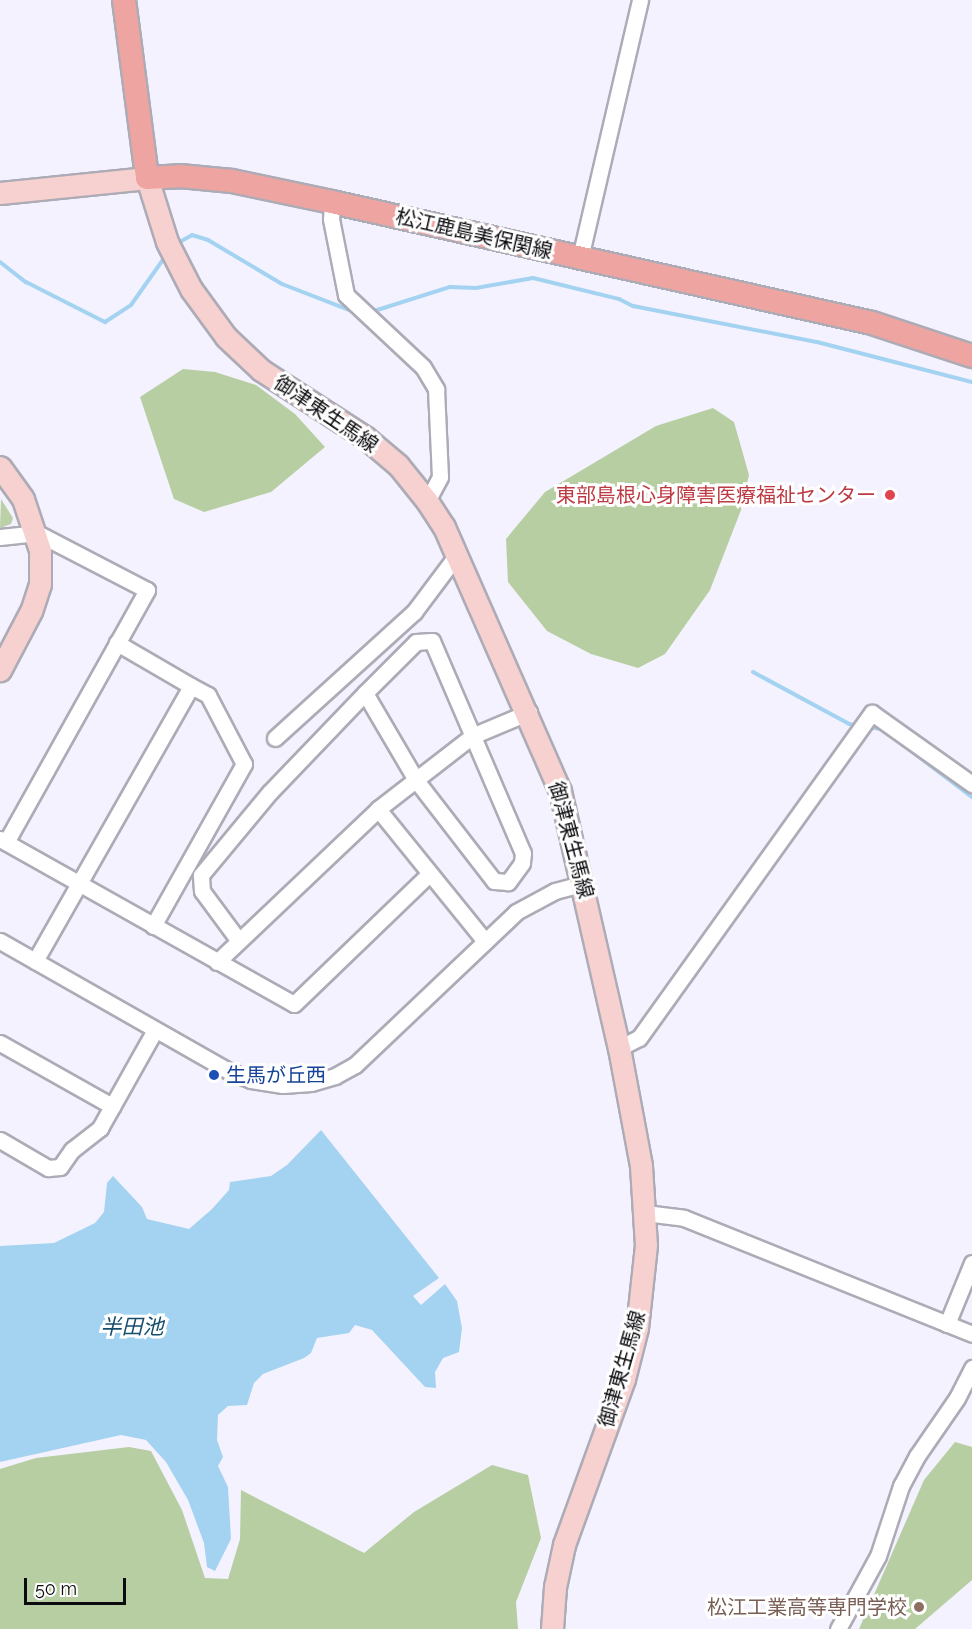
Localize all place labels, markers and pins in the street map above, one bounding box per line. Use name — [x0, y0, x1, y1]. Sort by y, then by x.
place label: 東部島根心身障害医療福祉センター — [556, 483, 876, 507]
marker: 東部島根心身障害医療福祉センター — [881, 486, 899, 504]
place label: 生馬が丘西 — [226, 1063, 326, 1087]
marker: 生馬が丘西 — [207, 1068, 221, 1082]
place label: 松江工業高等専門学校 — [707, 1595, 907, 1619]
marker: 松江工業高等専門学校 — [912, 1600, 926, 1614]

